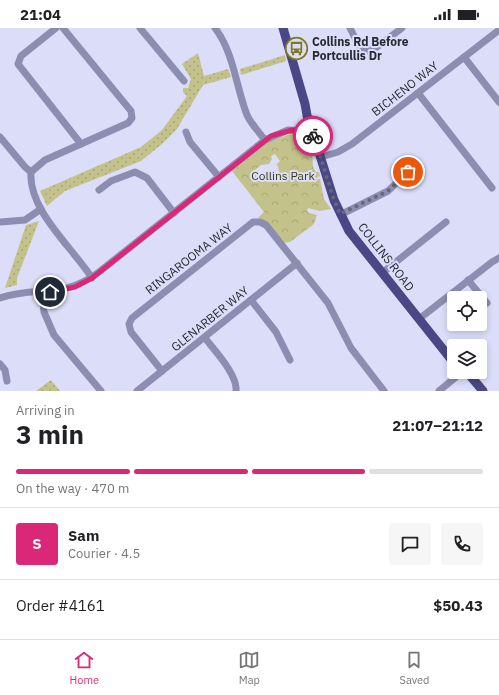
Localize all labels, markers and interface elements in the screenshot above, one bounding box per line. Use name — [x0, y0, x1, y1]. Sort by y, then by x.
text: 21:04 — [20, 5, 61, 24]
place label: Collins Rd Before Portcullis Dr — [312, 34, 409, 63]
bus stop icon: Collins Rd Before Portcullis Dr — [283, 36, 309, 62]
street label: BICHENO WAY — [368, 58, 441, 119]
courier — [293, 116, 333, 156]
icon: bike — [302, 125, 324, 147]
pin — [391, 155, 425, 189]
icon: bag — [397, 161, 419, 183]
park label: Collins Park — [251, 168, 315, 183]
street label: RINGAROOMA WAY — [142, 220, 235, 297]
street label: COLLINS ROAD — [355, 220, 418, 294]
pin — [33, 275, 67, 309]
icon: home — [39, 281, 61, 303]
street label: GLENARBER WAY — [168, 283, 251, 354]
map controls — [447, 291, 487, 379]
button: locate — [447, 291, 487, 331]
button: layers — [447, 339, 487, 379]
text: Arriving in — [16, 402, 75, 419]
text: 21:07–21:12 — [392, 416, 483, 435]
text: 3 min — [16, 417, 84, 451]
text: On the way · 470 m — [16, 480, 129, 497]
button: chat — [389, 523, 431, 565]
button: phone — [441, 523, 483, 565]
text: Sam — [68, 526, 99, 545]
text: S — [32, 534, 42, 553]
text: Courier · 4.5 — [68, 545, 140, 562]
text: Order #4161 — [16, 596, 105, 615]
text: $50.43 — [433, 596, 483, 615]
tab: Home — [70, 649, 99, 687]
tab: Map — [238, 649, 260, 687]
tab: Saved — [399, 649, 429, 687]

